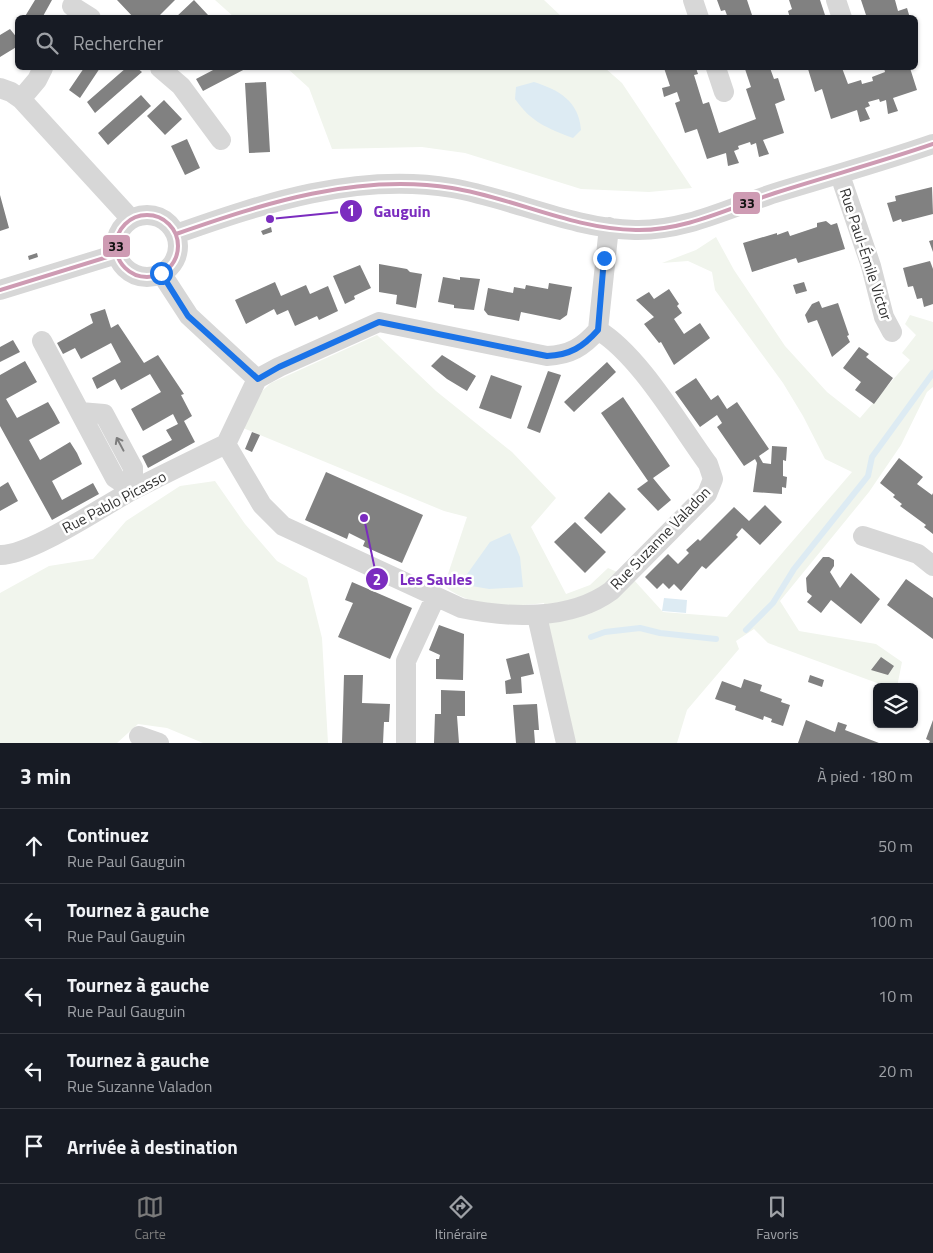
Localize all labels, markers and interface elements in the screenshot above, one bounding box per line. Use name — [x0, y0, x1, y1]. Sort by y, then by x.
search box — [15, 15, 918, 70]
text: Rechercher — [73, 28, 163, 57]
icon: search — [33, 29, 61, 57]
street label: Rue Paul-Émile Victor — [834, 185, 898, 323]
line badge: 33 — [732, 191, 761, 215]
text: 33 — [739, 192, 755, 213]
callout: Gauguin — [339, 196, 441, 227]
text: 1 — [347, 199, 355, 222]
text: Gauguin — [373, 199, 431, 223]
line badge: 33 — [102, 234, 131, 258]
text: 33 — [108, 235, 124, 256]
route end — [593, 247, 616, 270]
route start — [150, 262, 173, 285]
one-way arrow — [115, 437, 125, 452]
street label: Rue Pablo Picasso — [58, 465, 170, 539]
street label: Rue Suzanne Valadon — [604, 481, 716, 595]
callout: Les Saules — [365, 564, 482, 595]
text: Les Saules — [400, 567, 472, 591]
text: 2 — [373, 568, 381, 591]
map controls — [873, 683, 918, 728]
button: layers — [873, 683, 918, 728]
text: 3 min — [20, 760, 71, 792]
text: À pied · 180 m — [817, 764, 913, 788]
text: Continuez — [67, 820, 149, 849]
icon: ahead — [20, 832, 48, 860]
text: 50 m — [878, 834, 913, 858]
text: Rue Paul Gauguin — [67, 849, 185, 873]
text: Tournez à gauche — [67, 895, 209, 924]
icon: left — [20, 907, 48, 935]
text: 100 m — [869, 909, 913, 933]
text: Rue Paul Gauguin — [67, 924, 185, 948]
text: Tournez à gauche — [67, 970, 209, 999]
icon: left — [20, 982, 48, 1010]
text: 10 m — [878, 984, 913, 1008]
text: Rue Paul Gauguin — [67, 999, 185, 1023]
text: Tournez à gauche — [67, 1045, 209, 1074]
icon: left — [20, 1057, 48, 1085]
text: 20 m — [878, 1059, 913, 1083]
text: Rue Suzanne Valadon — [67, 1074, 212, 1098]
icon: arrive — [20, 1132, 48, 1160]
text: Arrivée à destination — [67, 1132, 238, 1161]
tab: Carte — [134, 1193, 166, 1244]
tab: Itinéraire — [435, 1193, 487, 1244]
tab: Favoris — [756, 1193, 799, 1244]

